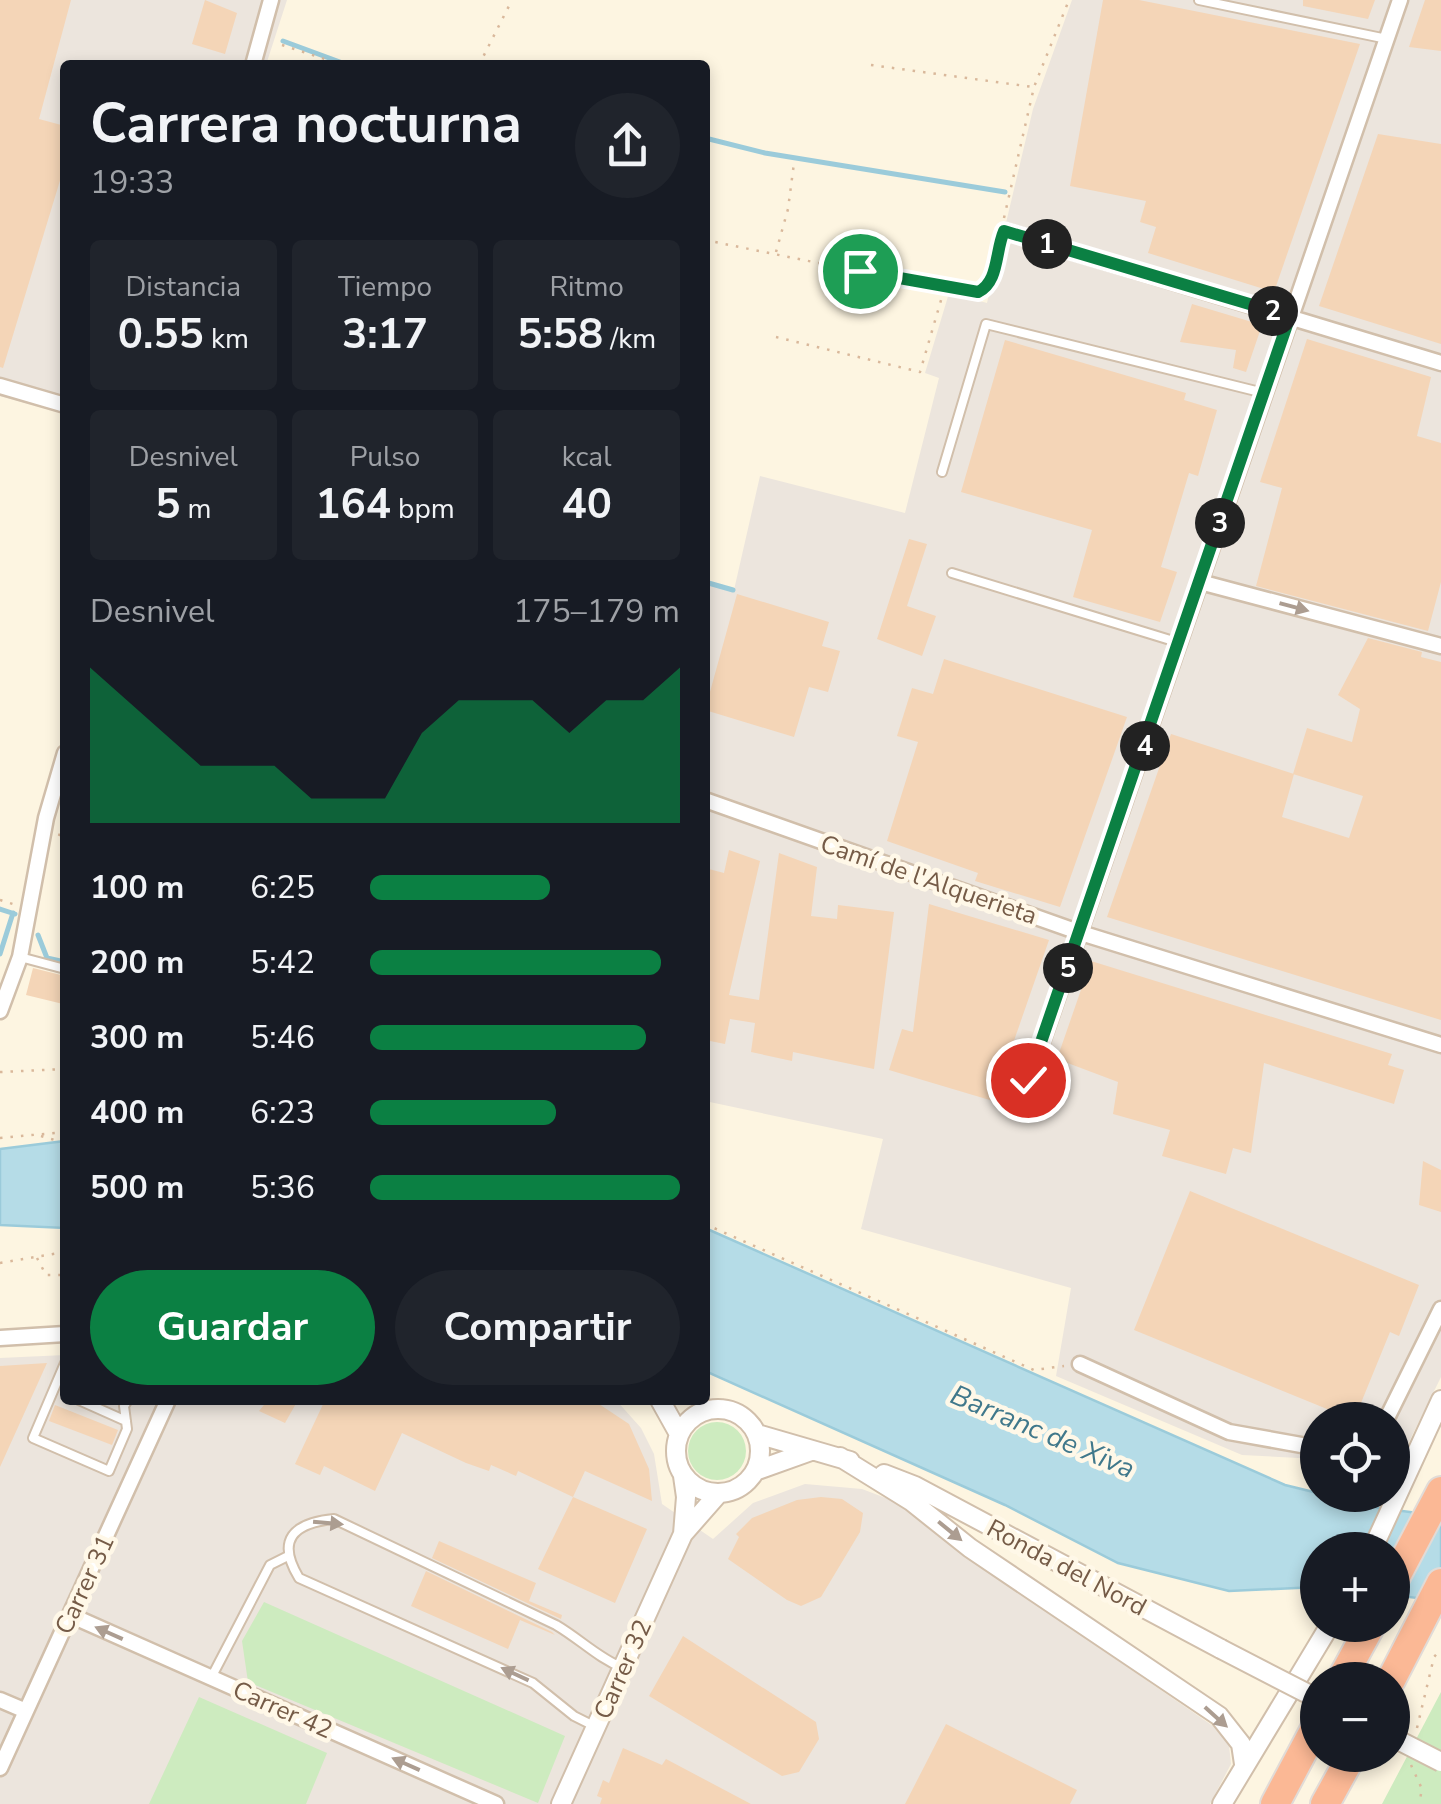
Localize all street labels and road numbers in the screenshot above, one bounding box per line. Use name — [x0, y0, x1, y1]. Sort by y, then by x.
street label: Camí de l'Alquerieta — [816, 827, 1042, 933]
street label: Ronda del Nord — [981, 1511, 1152, 1624]
street label: Carrer 31 — [47, 1529, 123, 1640]
street label: Carrer 32 — [586, 1614, 660, 1725]
street label: Carrer 42 — [227, 1673, 338, 1747]

